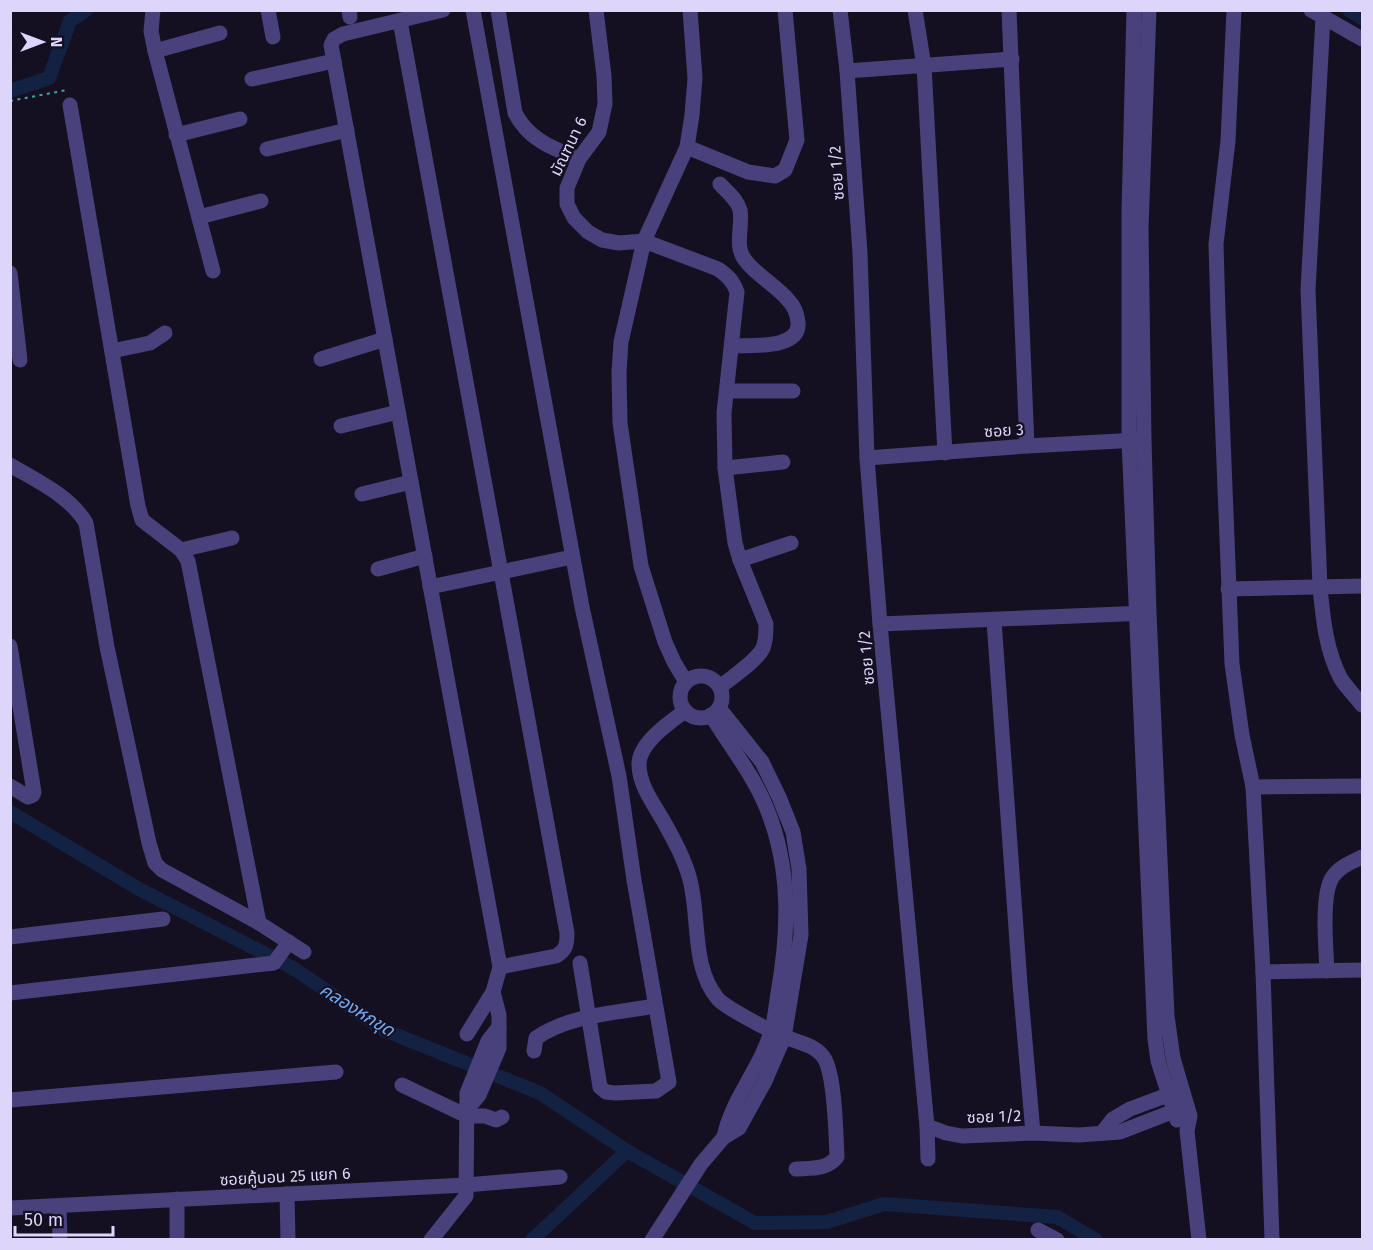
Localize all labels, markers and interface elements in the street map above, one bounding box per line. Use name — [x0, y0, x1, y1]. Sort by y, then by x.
north arrow — [12, 12, 72, 72]
text: N — [47, 37, 66, 47]
street label: มัณฑนา 6 — [546, 114, 591, 179]
street label: ซอย 1/2 — [825, 145, 848, 201]
street label: ซอย 3 — [984, 420, 1025, 441]
street label: ซอย 1/2 — [855, 630, 878, 686]
water label: คลองหกขุด — [316, 979, 399, 1042]
street label: ซอย 1/2 — [967, 1106, 1022, 1127]
street label: ซอยคู้บอน 25 แยก 6 — [219, 1164, 351, 1189]
scale bar — [15, 1199, 112, 1237]
text: 50 m — [24, 1209, 63, 1231]

